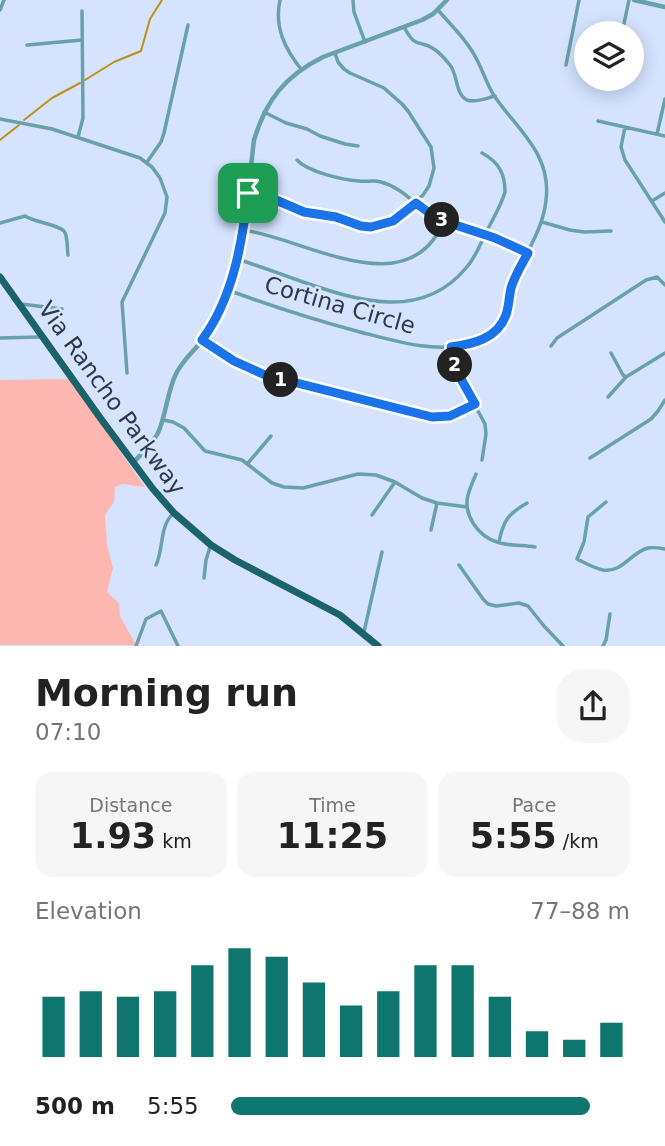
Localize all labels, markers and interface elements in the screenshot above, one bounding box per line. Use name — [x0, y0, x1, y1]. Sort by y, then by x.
map controls — [574, 21, 644, 91]
button: layers — [574, 21, 644, 91]
pin — [218, 163, 278, 223]
icon: arrive — [229, 174, 267, 212]
pin: 3 — [424, 202, 460, 238]
text: 3 — [435, 208, 448, 230]
street label: Cortina Circle — [262, 271, 418, 339]
street label: Via Rancho Parkway — [33, 297, 191, 499]
pin: 2 — [438, 348, 472, 382]
text: 2 — [448, 353, 461, 375]
pin: 1 — [264, 362, 298, 398]
text: 1 — [274, 368, 287, 390]
button: share — [556, 669, 630, 743]
text: Morning run — [35, 671, 298, 715]
text: 07:10 — [35, 719, 101, 745]
text: Distance — [89, 794, 172, 816]
text: Time — [309, 794, 356, 816]
text: Pace — [512, 794, 556, 816]
text: 1.93 — [70, 816, 156, 856]
text: 11:25 — [277, 816, 388, 856]
text: 5:55 — [470, 816, 557, 856]
text: km — [156, 830, 192, 852]
text: /km — [557, 830, 599, 852]
text: Elevation — [35, 898, 142, 924]
text: 77–88 m — [530, 898, 630, 924]
text: 500 m — [35, 1093, 115, 1119]
text: 5:55 — [147, 1093, 199, 1119]

